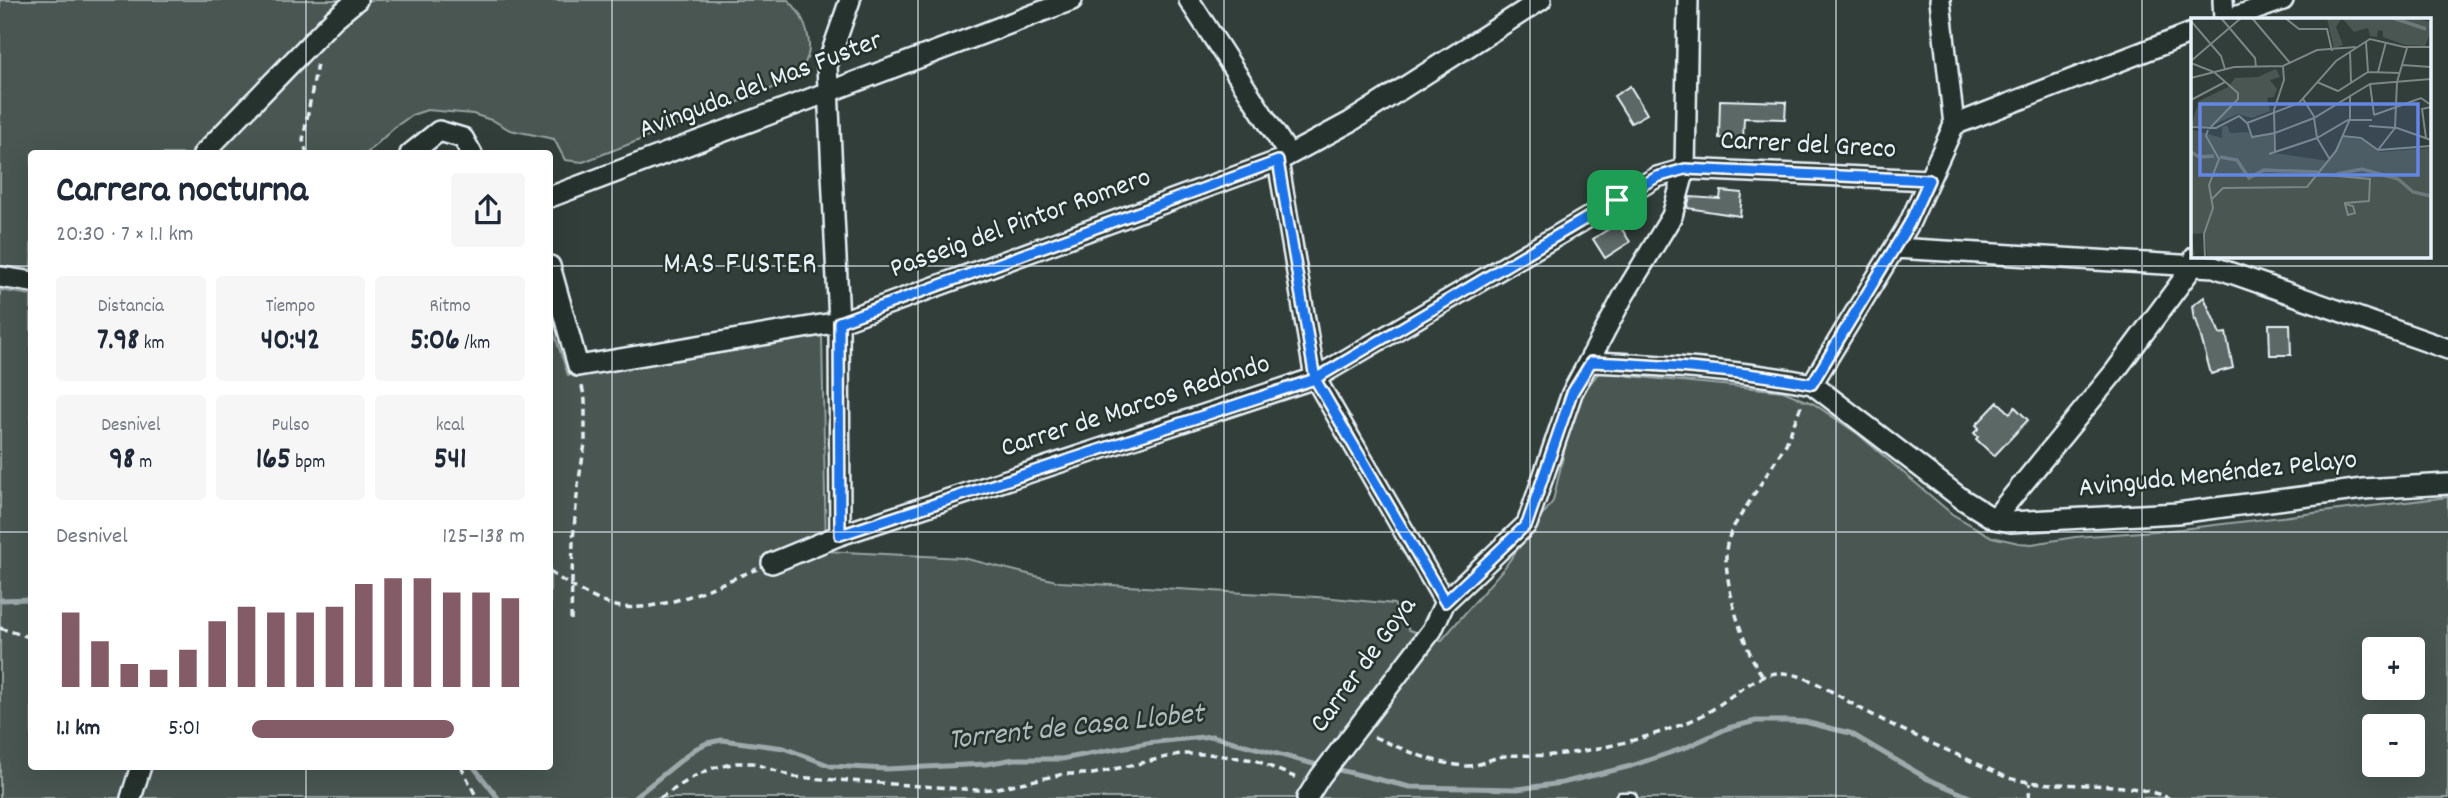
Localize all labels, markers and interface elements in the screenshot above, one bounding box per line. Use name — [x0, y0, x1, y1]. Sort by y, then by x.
inset map — [2191, 18, 2430, 257]
street label: Avinguda del Mas Fuster — [634, 22, 889, 152]
street label: Carrer del Greco — [1719, 122, 1897, 172]
street label: Passeig del Pintor Romero — [885, 159, 1157, 291]
text: Carrera nocturna — [56, 165, 308, 220]
pin — [1587, 170, 1647, 230]
button: share — [451, 173, 525, 247]
icon: arrive — [1598, 181, 1636, 219]
text: 20:30 · 7 × 1.1 km — [56, 219, 194, 252]
district label: MAS FUSTER — [663, 245, 819, 288]
text: Distancia — [98, 294, 164, 321]
text: Tiempo — [266, 294, 315, 321]
text: Ritmo — [430, 294, 471, 321]
text: 7.98 — [97, 321, 139, 364]
text: 40:42 — [261, 321, 320, 364]
text: 5:06 — [410, 321, 460, 364]
text: km — [139, 331, 165, 358]
text: /km — [460, 331, 490, 358]
street label: Carrer de Marcos Redondo — [996, 346, 1276, 470]
text: Desnivel — [101, 413, 160, 440]
text: Pulso — [272, 413, 309, 440]
text: kcal — [436, 413, 465, 440]
text: 98 — [109, 440, 135, 483]
text: 165 — [256, 440, 291, 483]
text: 541 — [434, 440, 467, 483]
street label: Avinguda Menéndez Pelayo — [2077, 441, 2359, 511]
text: m — [135, 450, 152, 477]
text: bpm — [291, 450, 325, 477]
text: Desnivel — [56, 521, 128, 554]
text: 125–138 m — [442, 521, 525, 554]
street label: Carrer de Goya — [1302, 589, 1429, 742]
map controls — [2362, 637, 2425, 777]
button: + — [2362, 637, 2425, 700]
water label: Torrent de Casa Llobet — [946, 694, 1209, 764]
text: 1.1 km — [56, 713, 100, 746]
text: 5:01 — [168, 713, 200, 746]
button: − — [2362, 714, 2425, 777]

